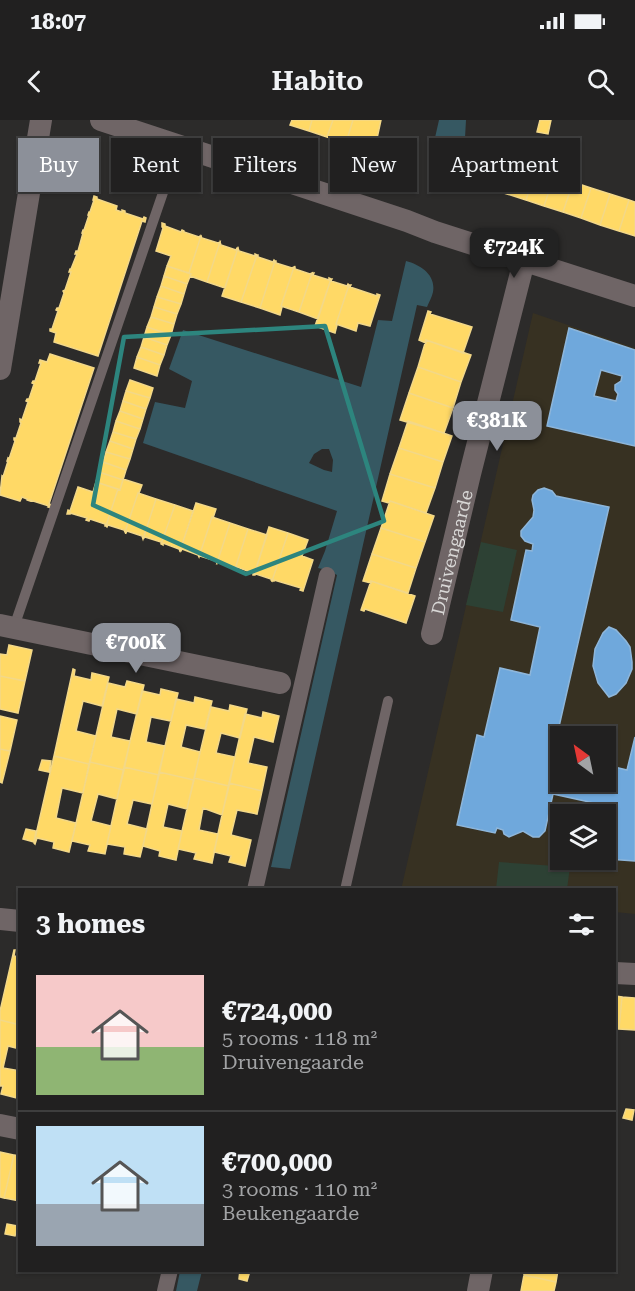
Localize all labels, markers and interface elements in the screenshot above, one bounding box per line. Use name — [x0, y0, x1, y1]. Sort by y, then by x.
text: 18:07 — [30, 9, 86, 34]
icon: back — [18, 65, 51, 98]
text: Habito — [272, 65, 364, 97]
icon: search — [584, 65, 617, 98]
chip: Buy — [18, 138, 99, 192]
chip: Rent — [111, 138, 201, 192]
chip: Filters — [213, 138, 318, 192]
chip: New — [330, 138, 417, 192]
chip: Apartment — [429, 138, 580, 192]
pin: €724K — [472, 228, 556, 279]
text: €724K — [484, 235, 544, 259]
pin: €381K — [455, 401, 539, 452]
text: €381K — [467, 408, 527, 432]
street label: Druivengaarde — [426, 488, 476, 617]
pin: €700K — [94, 623, 178, 674]
text: €700K — [106, 630, 166, 654]
north arrow — [550, 726, 616, 792]
map controls — [550, 726, 616, 870]
button: layers — [550, 804, 616, 870]
icon: filters — [565, 908, 598, 941]
text: 3 homes — [36, 909, 145, 939]
text: €724,000 — [222, 996, 332, 1026]
icon: home — [84, 999, 156, 1071]
text: 5 rooms · 118 m² — [222, 1026, 377, 1050]
text: Druivengaarde — [222, 1050, 364, 1074]
text: €700,000 — [222, 1147, 332, 1177]
icon: home — [84, 1150, 156, 1222]
text: 3 rooms · 110 m² — [222, 1177, 377, 1201]
text: Beukengaarde — [222, 1201, 359, 1225]

